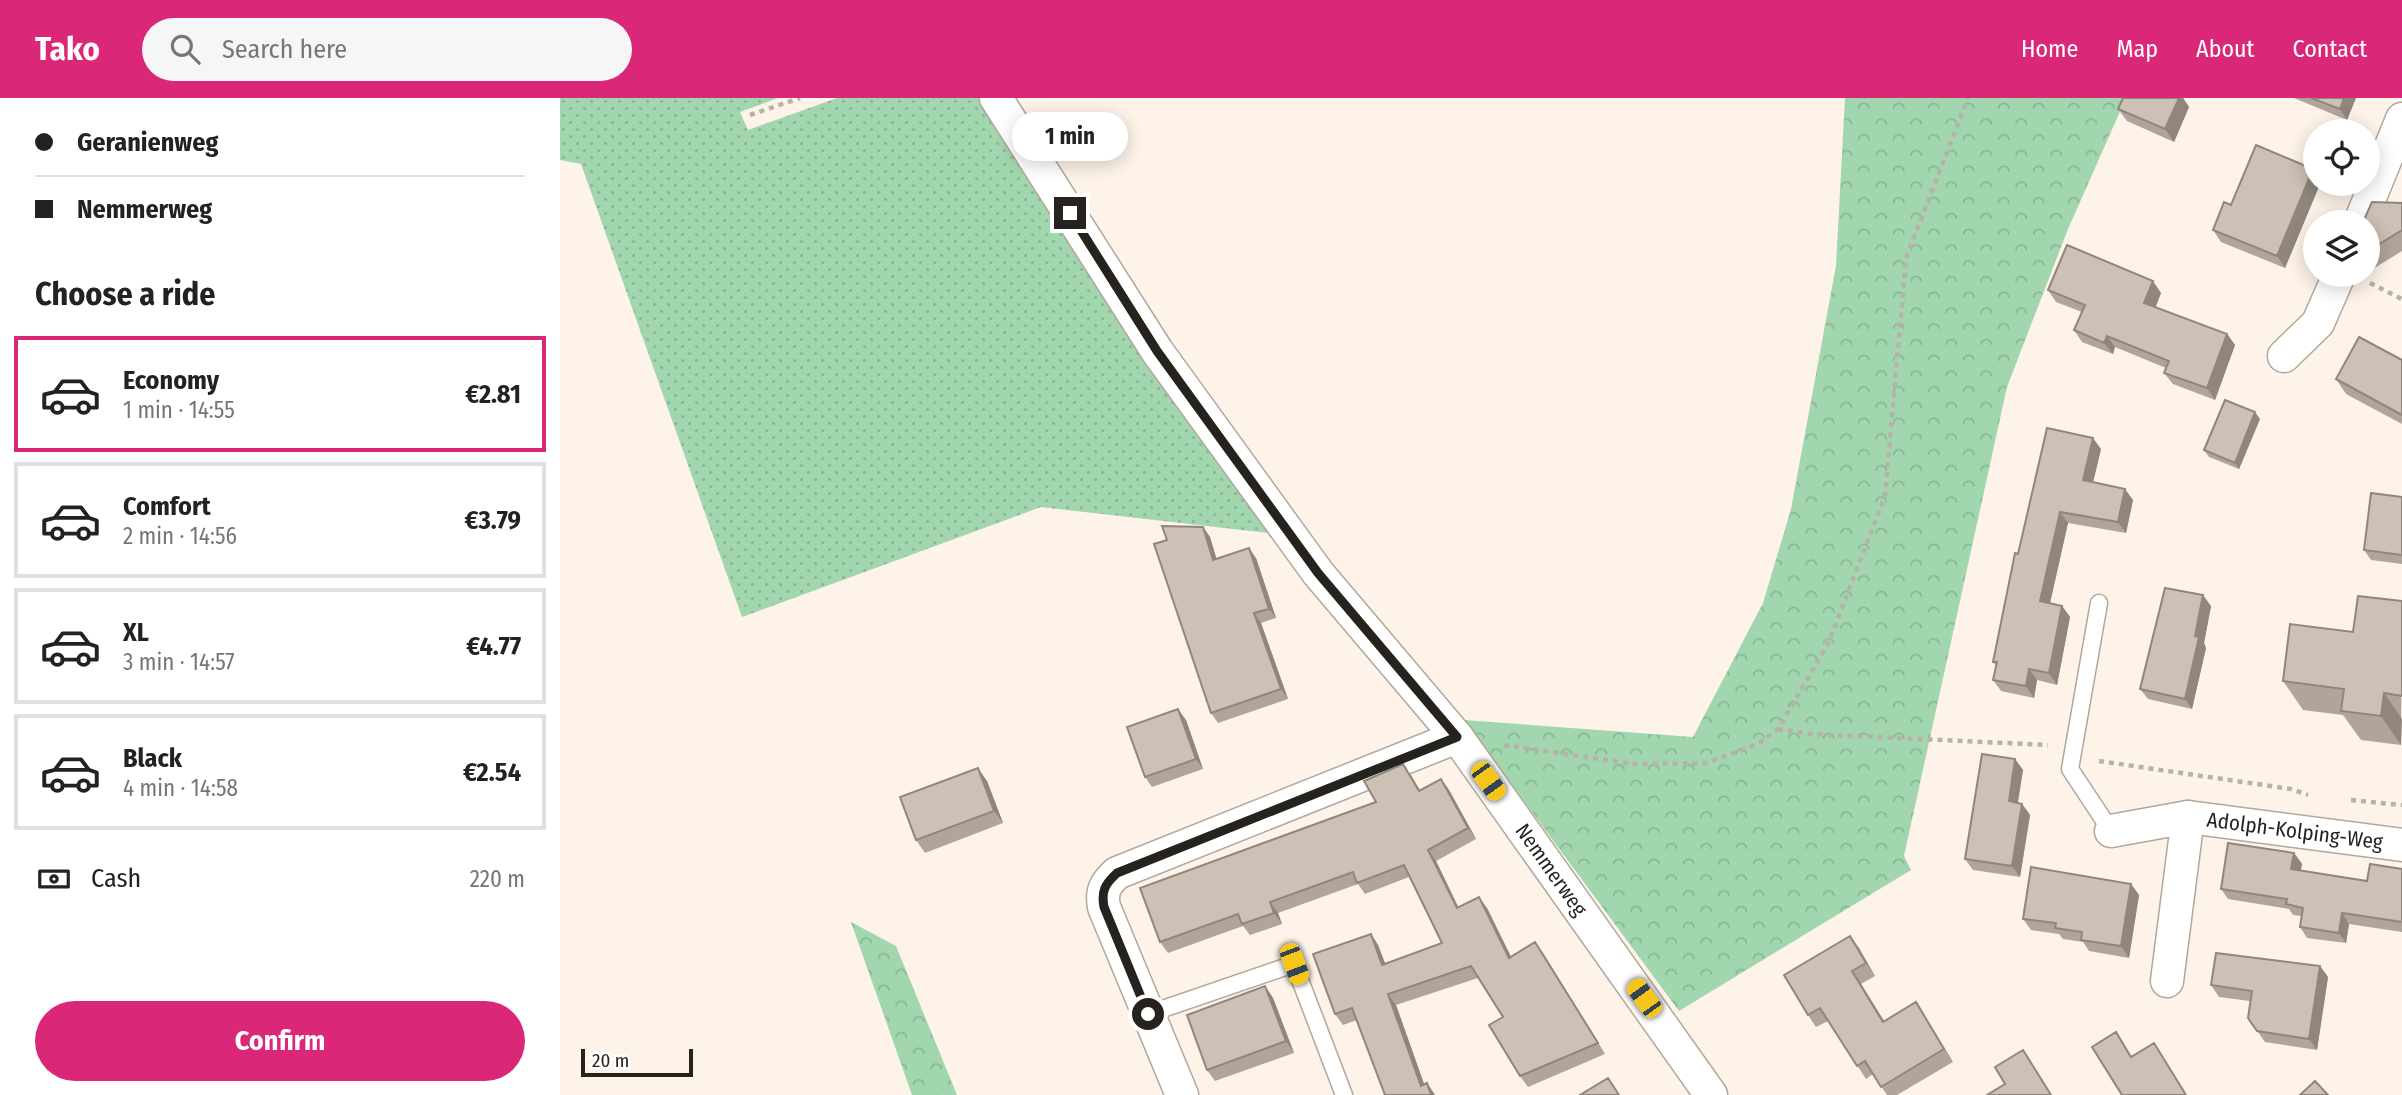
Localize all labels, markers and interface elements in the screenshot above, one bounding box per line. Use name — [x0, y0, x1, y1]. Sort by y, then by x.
search box — [142, 18, 632, 81]
text: Tako — [35, 29, 100, 69]
icon: search — [166, 30, 204, 68]
text: Search here — [222, 34, 347, 65]
text: Home — [2021, 35, 2078, 63]
text: Map — [2116, 35, 2158, 63]
text: About — [2196, 35, 2254, 63]
text: Contact — [2292, 35, 2367, 63]
callout: 1 min — [1012, 111, 1128, 160]
map controls — [2303, 119, 2380, 287]
button: locate — [2303, 119, 2380, 196]
text: 1 min — [1045, 122, 1095, 150]
text: Geranienweg — [77, 127, 218, 158]
text: Nemmerweg — [77, 194, 212, 225]
route end — [1054, 197, 1086, 229]
button: layers — [2303, 210, 2380, 287]
text: Choose a ride — [35, 275, 216, 313]
icon: car — [39, 363, 102, 426]
text: Economy — [123, 365, 219, 396]
text: €2.81 — [465, 379, 521, 410]
text: 1 min · 14:55 — [123, 396, 235, 424]
icon: car — [39, 489, 102, 552]
text: Comfort — [123, 491, 211, 522]
text: €3.79 — [465, 505, 521, 536]
text: 2 min · 14:56 — [123, 522, 237, 550]
icon: car — [39, 615, 102, 678]
text: XL — [123, 617, 149, 648]
text: €4.77 — [466, 631, 521, 662]
text: 3 min · 14:57 — [123, 648, 235, 676]
icon: car — [39, 741, 102, 804]
text: Black — [123, 743, 182, 774]
text: €2.54 — [463, 757, 521, 788]
car — [1468, 758, 1509, 804]
text: 4 min · 14:58 — [123, 774, 238, 802]
street label: Adolph-Kolping-Weg — [2205, 807, 2384, 855]
street label: Nemmerweg — [1510, 819, 1593, 921]
icon: cash — [35, 860, 73, 898]
text: Cash — [91, 863, 141, 894]
text: 220 m — [470, 865, 525, 893]
car — [1277, 941, 1312, 987]
car — [1624, 975, 1665, 1021]
route start — [1132, 998, 1164, 1030]
button: Confirm — [35, 1001, 525, 1081]
scale bar — [581, 1046, 693, 1078]
text: 20 m — [592, 1049, 629, 1072]

